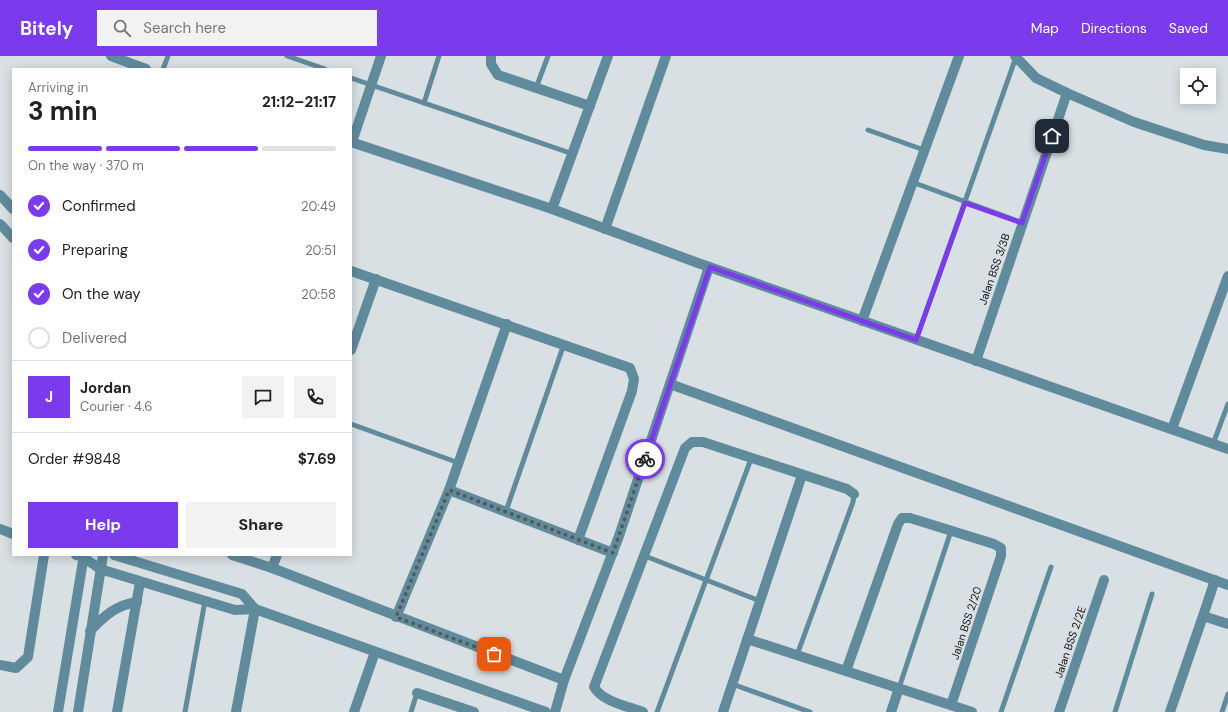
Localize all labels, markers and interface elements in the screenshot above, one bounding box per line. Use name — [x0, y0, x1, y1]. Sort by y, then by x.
search box — [97, 10, 377, 46]
text: Bitely — [20, 16, 73, 41]
icon: search — [111, 17, 133, 39]
text: Search here — [143, 18, 226, 38]
text: Map — [1031, 19, 1059, 37]
text: Directions — [1081, 19, 1147, 37]
text: Saved — [1169, 19, 1208, 37]
map controls — [1180, 68, 1216, 104]
button: locate — [1180, 68, 1216, 104]
text: Arriving in — [28, 79, 88, 96]
text: 21:12–21:17 — [262, 92, 336, 112]
text: 3 min — [28, 94, 97, 128]
pin — [1035, 119, 1069, 153]
icon: home — [1041, 125, 1063, 147]
text: On the way · 370 m — [28, 157, 144, 174]
icon: check — [28, 195, 50, 217]
text: Confirmed — [62, 196, 136, 216]
text: 20:49 — [301, 198, 336, 215]
street label: Jalan BSS 3/3B — [975, 231, 1013, 306]
icon: check — [28, 239, 50, 261]
text: Preparing — [62, 240, 128, 260]
text: 20:51 — [305, 242, 336, 259]
icon: check — [28, 283, 50, 305]
text: On the way — [62, 284, 141, 304]
text: 20:58 — [301, 286, 336, 303]
text: Delivered — [62, 328, 127, 348]
button: chat — [242, 376, 284, 418]
button: phone — [294, 376, 336, 418]
text: Jordan — [80, 378, 131, 398]
text: J — [45, 387, 53, 407]
text: Courier · 4.6 — [80, 398, 152, 415]
courier — [625, 439, 665, 479]
icon: bike — [634, 448, 656, 470]
text: Order #9848 — [28, 449, 121, 469]
text: $7.69 — [298, 449, 336, 469]
button: Help — [28, 502, 178, 548]
button: Share — [186, 502, 336, 548]
street label: Jalan BSS 2/20 — [948, 585, 984, 661]
street label: Jalan BSS 2/2E — [1051, 604, 1089, 680]
pin — [477, 637, 511, 671]
icon: bag — [483, 643, 505, 665]

